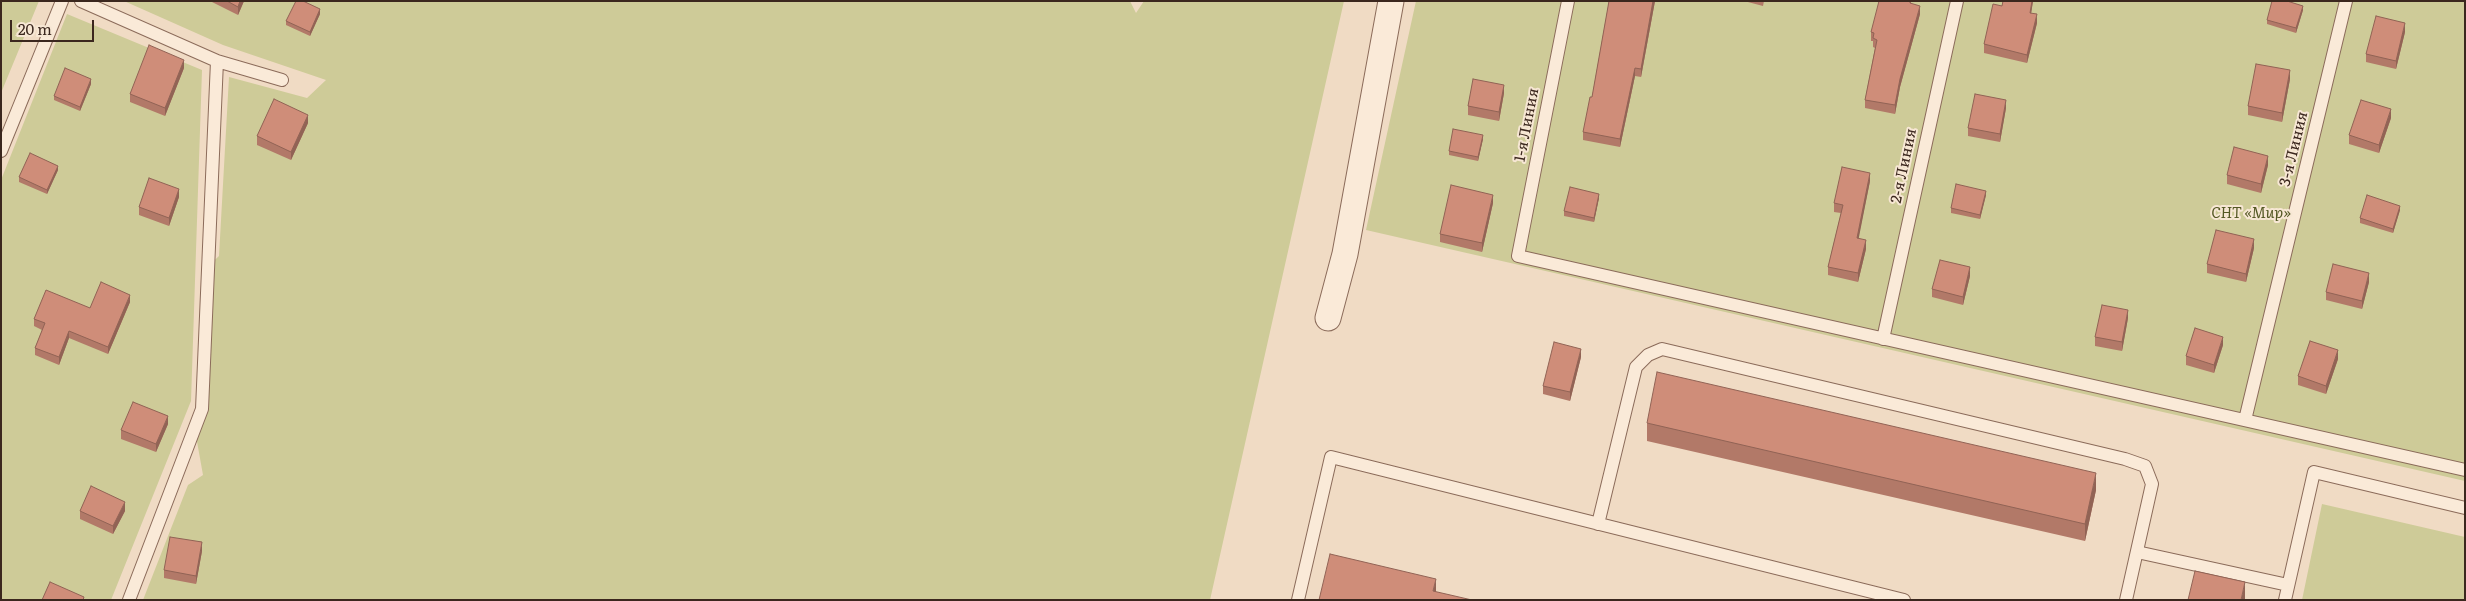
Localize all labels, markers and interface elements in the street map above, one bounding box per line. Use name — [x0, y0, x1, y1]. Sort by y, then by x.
scale bar — [12, 10, 96, 42]
text: 20 m — [18, 17, 52, 40]
street label: 1-я Линия — [1511, 87, 1543, 163]
street label: 3-я Линия — [2276, 110, 2312, 188]
street label: 2-я Линия — [1887, 127, 1921, 205]
park label: СНТ «Мир» — [2211, 205, 2291, 223]

